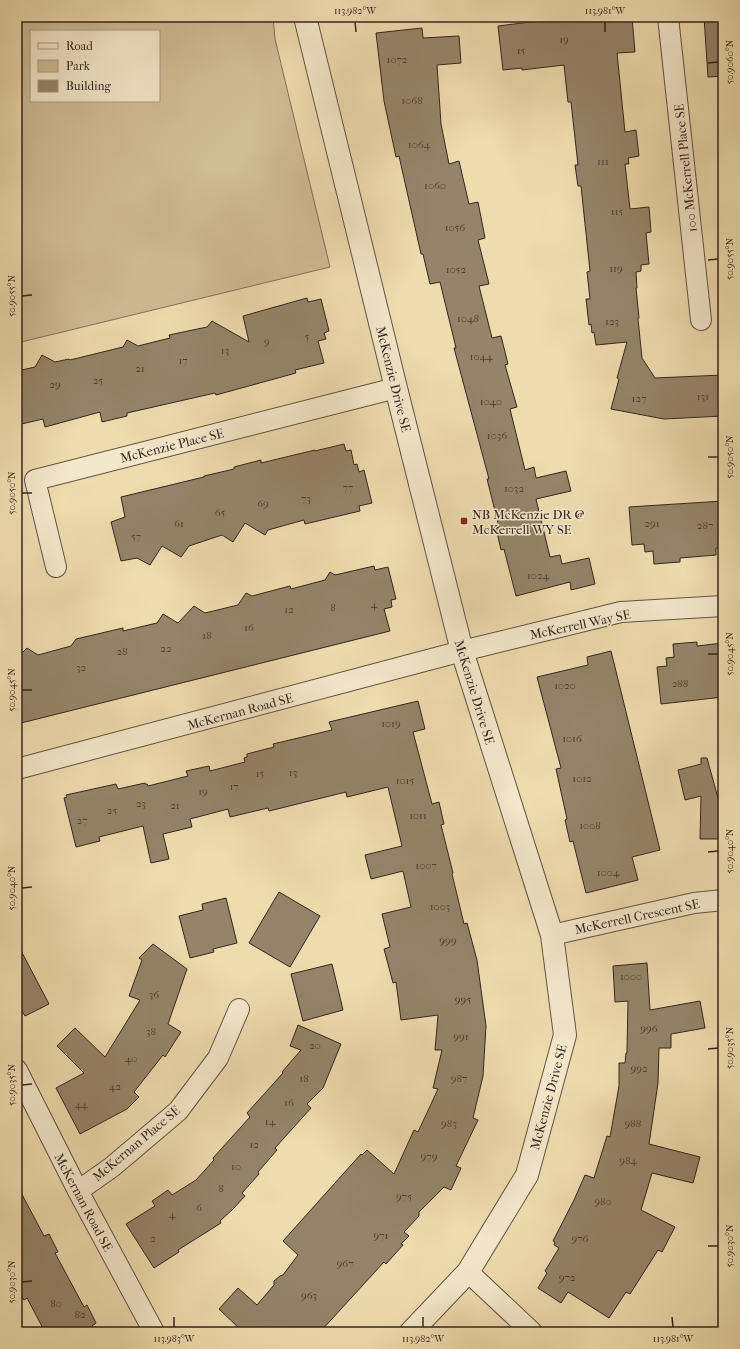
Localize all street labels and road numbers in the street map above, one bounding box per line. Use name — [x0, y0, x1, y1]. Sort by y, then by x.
street label: 100 McKerrell Place SE — [671, 103, 700, 233]
street label: McKenzie Drive SE — [373, 325, 414, 434]
street label: McKenzie Place SE — [119, 425, 226, 466]
street label: McKerrell Way SE — [528, 606, 632, 642]
street label: McKenzie Drive SE — [451, 638, 498, 746]
street label: McKernan Road SE — [186, 690, 295, 733]
street label: McKerrell Crescent SE — [573, 896, 701, 937]
street label: McKenzie Drive SE — [527, 1043, 570, 1151]
street label: McKernan Place SE — [90, 1102, 183, 1184]
street label: McKernan Road SE — [51, 1151, 116, 1254]

